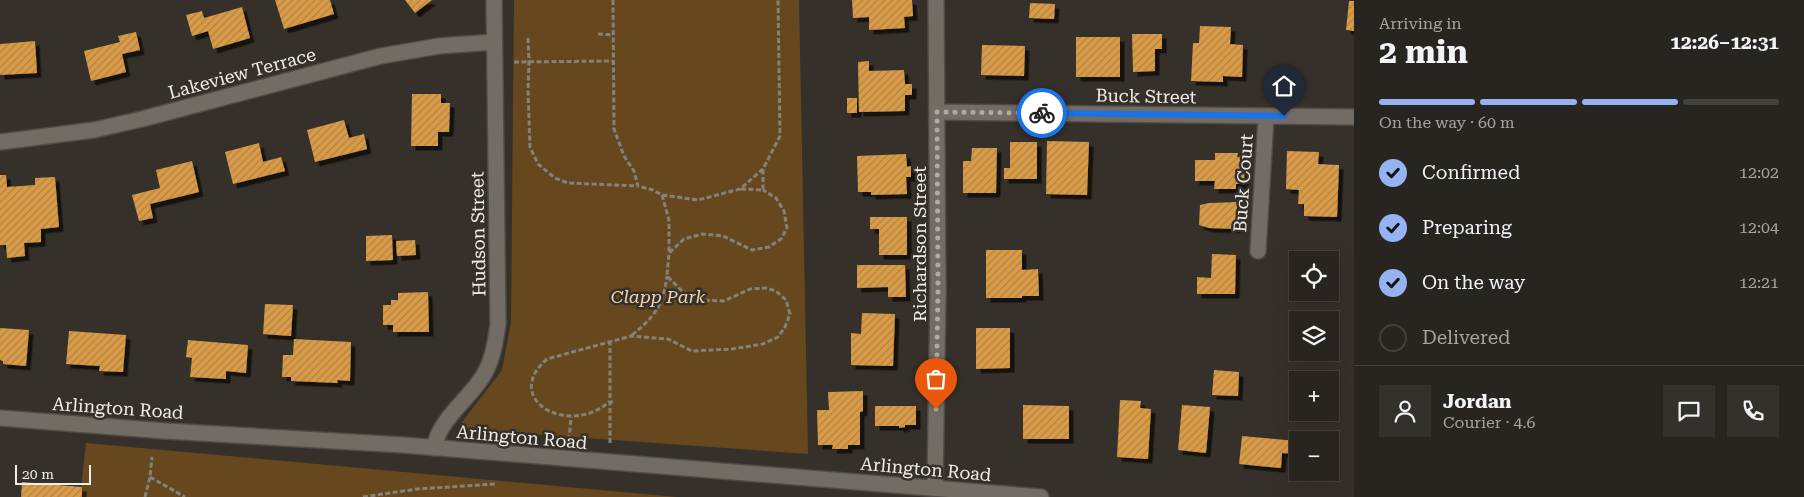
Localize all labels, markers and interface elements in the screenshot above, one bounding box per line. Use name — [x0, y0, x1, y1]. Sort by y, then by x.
text: Arriving in — [1379, 14, 1462, 33]
text: 12:26–12:31 — [1670, 31, 1779, 54]
text: 2 min — [1379, 33, 1468, 71]
street label: Lakeview Terrace — [166, 43, 318, 103]
pin — [1263, 65, 1305, 116]
icon: home — [1270, 72, 1298, 100]
street label: Buck Street — [1095, 85, 1197, 107]
courier — [1017, 88, 1067, 138]
icon: bike — [1028, 99, 1056, 127]
text: On the way · 60 m — [1379, 113, 1515, 132]
street label: Buck Court — [1229, 133, 1257, 233]
icon: check — [1379, 159, 1407, 187]
text: Confirmed — [1422, 161, 1520, 184]
text: 12:02 — [1739, 163, 1779, 182]
street label: Richardson Street — [909, 166, 930, 322]
street label: Hudson Street — [466, 171, 490, 297]
icon: check — [1379, 214, 1407, 242]
text: Preparing — [1422, 216, 1512, 239]
text: 12:04 — [1739, 218, 1779, 237]
map controls — [1289, 251, 1339, 481]
button: locate — [1289, 251, 1339, 301]
icon: check — [1379, 269, 1407, 297]
text: On the way — [1422, 271, 1525, 294]
text: 12:21 — [1739, 273, 1779, 292]
park label: Clapp Park — [611, 286, 706, 307]
button: layers — [1289, 311, 1339, 361]
text: Delivered — [1422, 326, 1510, 349]
pin — [915, 358, 957, 409]
icon: bag — [922, 365, 950, 393]
button: + — [1289, 371, 1339, 421]
button: person — [1379, 385, 1431, 437]
button: chat — [1663, 385, 1715, 437]
button: phone — [1727, 385, 1779, 437]
text: Jordan — [1443, 390, 1512, 413]
street label: Arlington Road — [52, 393, 185, 423]
text: Courier · 4.6 — [1443, 413, 1536, 432]
street label: Arlington Road — [456, 421, 589, 453]
button: − — [1289, 431, 1339, 481]
street label: Arlington Road — [860, 453, 993, 485]
scale bar — [15, 462, 91, 485]
text: 20 m — [22, 466, 54, 482]

